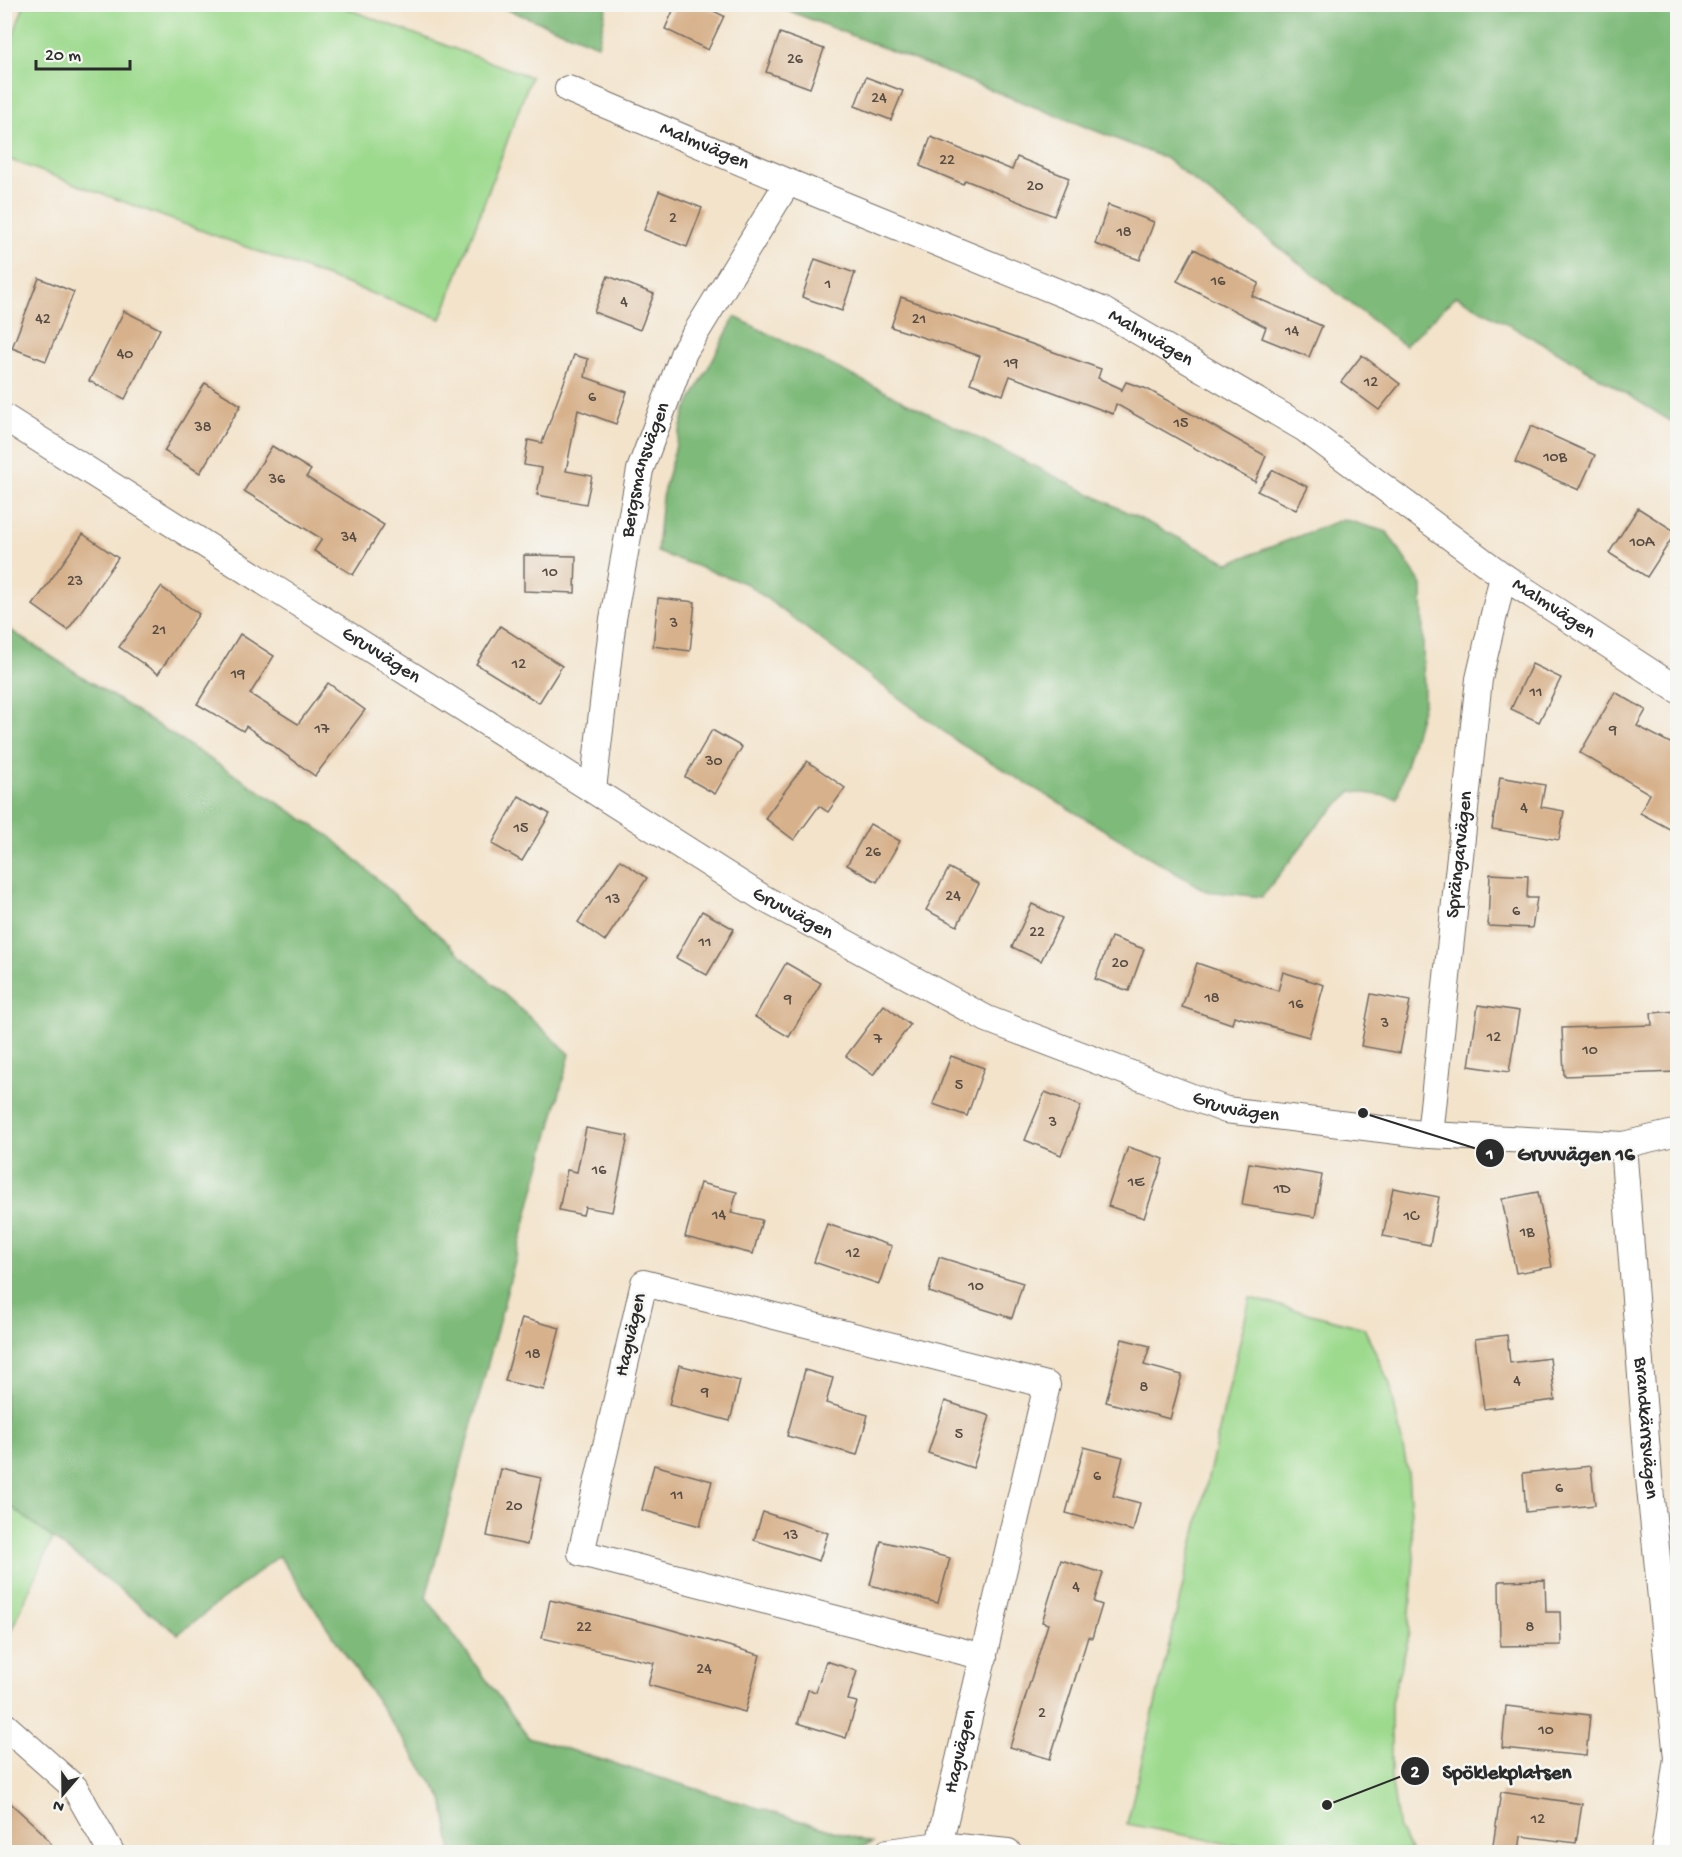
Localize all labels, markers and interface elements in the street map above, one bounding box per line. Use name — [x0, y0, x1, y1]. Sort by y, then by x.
scale bar — [36, 33, 130, 71]
text: 20 m — [45, 46, 81, 67]
house number: 26 — [787, 51, 804, 70]
house number: 24 — [871, 90, 887, 109]
street label: Malmvägen — [656, 118, 753, 176]
house number: 22 — [939, 152, 955, 171]
house number: 20 — [1027, 178, 1043, 197]
house number: 2 — [669, 210, 677, 229]
house number: 18 — [1115, 224, 1132, 243]
house number: 16 — [1210, 273, 1226, 292]
house number: 1 — [824, 276, 831, 295]
house number: 4 — [620, 294, 628, 313]
street label: Malmvägen — [1104, 304, 1197, 372]
house number: 42 — [35, 311, 51, 330]
house number: 21 — [912, 311, 926, 330]
house number: 14 — [1284, 323, 1299, 342]
house number: 40 — [117, 346, 133, 365]
house number: 19 — [1003, 355, 1018, 374]
house number: 12 — [1363, 374, 1378, 393]
house number: 6 — [588, 389, 597, 408]
street label: Bergsmansvägen — [616, 399, 676, 540]
house number: 15 — [1173, 415, 1188, 434]
house number: 38 — [193, 419, 212, 438]
house number: 10B — [1542, 449, 1568, 468]
house number: 36 — [268, 471, 286, 490]
house number: 34 — [340, 529, 357, 548]
house number: 10A — [1629, 534, 1656, 553]
house number: 10 — [541, 564, 558, 583]
house number: 23 — [67, 573, 83, 592]
street label: Malmvägen — [1507, 573, 1600, 645]
house number: 3 — [669, 615, 678, 634]
house number: 21 — [152, 622, 166, 641]
street label: Gruvvägen — [337, 622, 425, 690]
house number: 12 — [511, 656, 526, 675]
house number: 19 — [230, 666, 245, 685]
house number: 11 — [1529, 684, 1542, 703]
house number: 17 — [314, 721, 330, 740]
house number: 9 — [1608, 722, 1617, 741]
house number: 30 — [704, 753, 723, 772]
street label: Sprängarvägen — [1442, 789, 1478, 919]
house number: 4 — [1520, 800, 1528, 819]
house number: 15 — [513, 820, 528, 839]
house number: 26 — [865, 844, 882, 863]
street label: Gruvvägen — [747, 882, 837, 945]
house number: 24 — [945, 888, 961, 907]
house number: 13 — [605, 891, 620, 910]
house number: 6 — [1512, 903, 1521, 922]
house number: 22 — [1029, 924, 1045, 943]
house number: 11 — [698, 934, 711, 953]
house number: 20 — [1112, 955, 1128, 974]
house number: 18 — [1203, 990, 1220, 1009]
house number: 9 — [783, 991, 792, 1010]
house number: 16 — [1288, 996, 1304, 1015]
house number: 3 — [1380, 1015, 1389, 1034]
house number: 12 — [1486, 1029, 1501, 1048]
house number: 7 — [873, 1031, 883, 1050]
house number: 10 — [1581, 1042, 1598, 1061]
house number: 5 — [955, 1077, 963, 1096]
street label: Gruvvägen — [1189, 1087, 1281, 1128]
house number: 3 — [1048, 1114, 1057, 1133]
callout: Gruvvägen 16 — [1475, 1133, 1647, 1172]
text: Gruvvägen 16 — [1517, 1144, 1636, 1169]
text: 1 — [1485, 1145, 1494, 1166]
house number: 16 — [591, 1162, 607, 1181]
house number: 1E — [1127, 1174, 1145, 1193]
house number: 1D — [1273, 1181, 1291, 1200]
house number: 14 — [711, 1207, 726, 1226]
house number: 1C — [1402, 1208, 1420, 1227]
house number: 1B — [1519, 1224, 1535, 1243]
house number: 12 — [845, 1245, 860, 1264]
house number: 10 — [967, 1278, 984, 1297]
street label: Hagvägen — [611, 1291, 653, 1379]
house number: 18 — [524, 1346, 541, 1365]
street label: Brandkärrsvägen — [1628, 1355, 1663, 1501]
house number: 4 — [1513, 1373, 1521, 1392]
house number: 8 — [1140, 1379, 1149, 1398]
house number: 9 — [700, 1384, 709, 1403]
house number: 5 — [955, 1426, 963, 1445]
house number: 6 — [1093, 1468, 1102, 1487]
house number: 6 — [1555, 1480, 1564, 1499]
house number: 11 — [670, 1487, 683, 1506]
house number: 20 — [506, 1498, 522, 1517]
house number: 13 — [783, 1527, 798, 1546]
house number: 4 — [1072, 1579, 1080, 1598]
house number: 22 — [576, 1619, 592, 1638]
house number: 8 — [1526, 1619, 1535, 1638]
house number: 24 — [696, 1661, 712, 1680]
house number: 2 — [1038, 1705, 1046, 1724]
street label: Hagvägen — [940, 1707, 982, 1796]
house number: 10 — [1537, 1722, 1554, 1741]
callout: Spöklekplatsen — [1400, 1751, 1583, 1790]
text: Spöklekplatsen — [1443, 1762, 1572, 1787]
text: 2 — [1411, 1763, 1420, 1784]
north arrow — [33, 1764, 93, 1824]
text: N — [50, 1794, 67, 1816]
house number: 12 — [1530, 1811, 1545, 1830]

